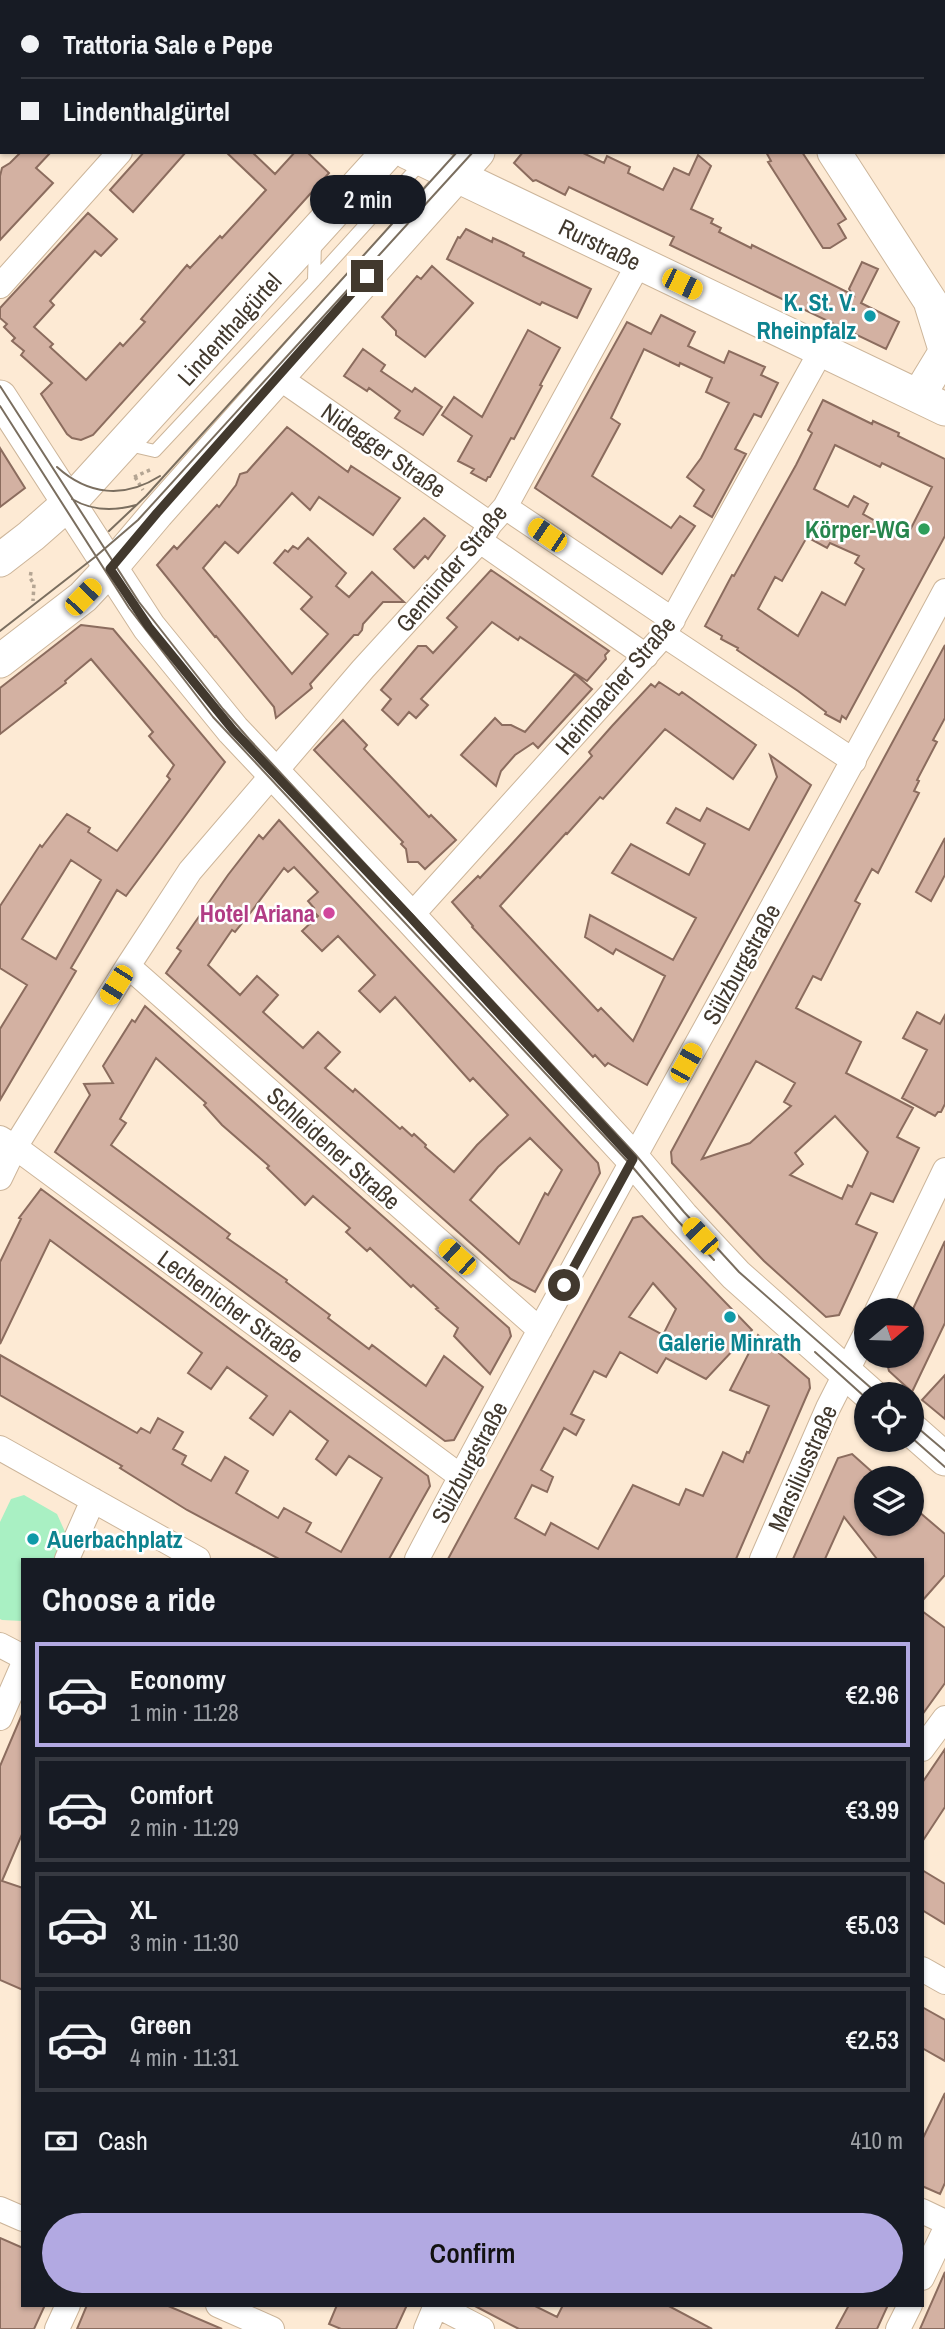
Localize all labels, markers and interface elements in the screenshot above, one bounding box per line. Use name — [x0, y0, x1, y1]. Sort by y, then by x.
text: Trattoria Sale e Pepe — [63, 27, 273, 62]
text: Lindenthalgürtel — [63, 94, 230, 129]
callout: 2 min — [309, 174, 425, 224]
text: 2 min — [344, 184, 392, 215]
street label: Rurstraße — [554, 210, 646, 278]
route end — [351, 260, 383, 292]
car — [659, 265, 706, 303]
street label: Lindenthalgürtel — [170, 266, 288, 392]
place label: K. St. V. Rheinpfalz — [756, 286, 856, 346]
marker: K. St. V. Rheinpfalz — [862, 308, 878, 324]
street label: Nidegger Straße — [315, 395, 453, 505]
street label: Gemünder Straße — [388, 497, 514, 639]
place label: Körper-WG — [805, 513, 910, 545]
car — [524, 515, 571, 555]
marker: Körper-WG — [916, 521, 932, 537]
car — [61, 575, 106, 619]
street label: Heimbacher Straße — [548, 609, 682, 761]
place label: Hotel Ariana — [200, 897, 315, 929]
street label: Sülzburgstraße — [695, 898, 787, 1030]
marker: Hotel Ariana — [321, 905, 337, 921]
car — [96, 962, 137, 1008]
car — [667, 1040, 706, 1086]
street label: Schleidener Straße — [260, 1079, 408, 1217]
car — [678, 1213, 723, 1259]
car — [435, 1235, 480, 1279]
street label: Lechenicher Straße — [152, 1242, 310, 1370]
route start — [548, 1269, 580, 1301]
north arrow — [854, 1298, 924, 1368]
map controls — [854, 1298, 924, 1536]
marker: Galerie Minrath — [722, 1309, 738, 1325]
place label: Galerie Minrath — [658, 1326, 802, 1358]
button: locate — [854, 1382, 924, 1452]
street label: Sülzburgstraße — [424, 1396, 514, 1528]
street label: Marsiliusstraße — [760, 1400, 844, 1536]
button: layers — [854, 1466, 924, 1536]
place label: Auerbachplatz — [47, 1523, 183, 1555]
marker: Auerbachplatz — [25, 1531, 41, 1547]
text: Choose a ride — [42, 1578, 216, 1621]
text: Economy — [130, 1662, 226, 1697]
icon: car — [46, 1663, 109, 1726]
text: €2.96 — [846, 1677, 899, 1712]
text: 1 min · 11:28 — [130, 1697, 239, 1728]
text: Comfort — [130, 1777, 213, 1812]
icon: car — [46, 1778, 109, 1841]
text: €3.99 — [846, 1792, 899, 1827]
text: 2 min · 11:29 — [130, 1812, 239, 1843]
text: XL — [130, 1892, 157, 1927]
icon: car — [46, 1893, 109, 1956]
text: €5.03 — [846, 1907, 899, 1942]
text: 3 min · 11:30 — [130, 1927, 239, 1958]
text: Green — [130, 2007, 192, 2042]
icon: car — [46, 2008, 109, 2071]
text: €2.53 — [846, 2022, 899, 2057]
text: 4 min · 11:31 — [130, 2042, 239, 2073]
icon: cash — [42, 2122, 80, 2160]
text: Cash — [98, 2123, 148, 2158]
text: 410 m — [851, 2125, 903, 2156]
button: Confirm — [42, 2213, 903, 2293]

